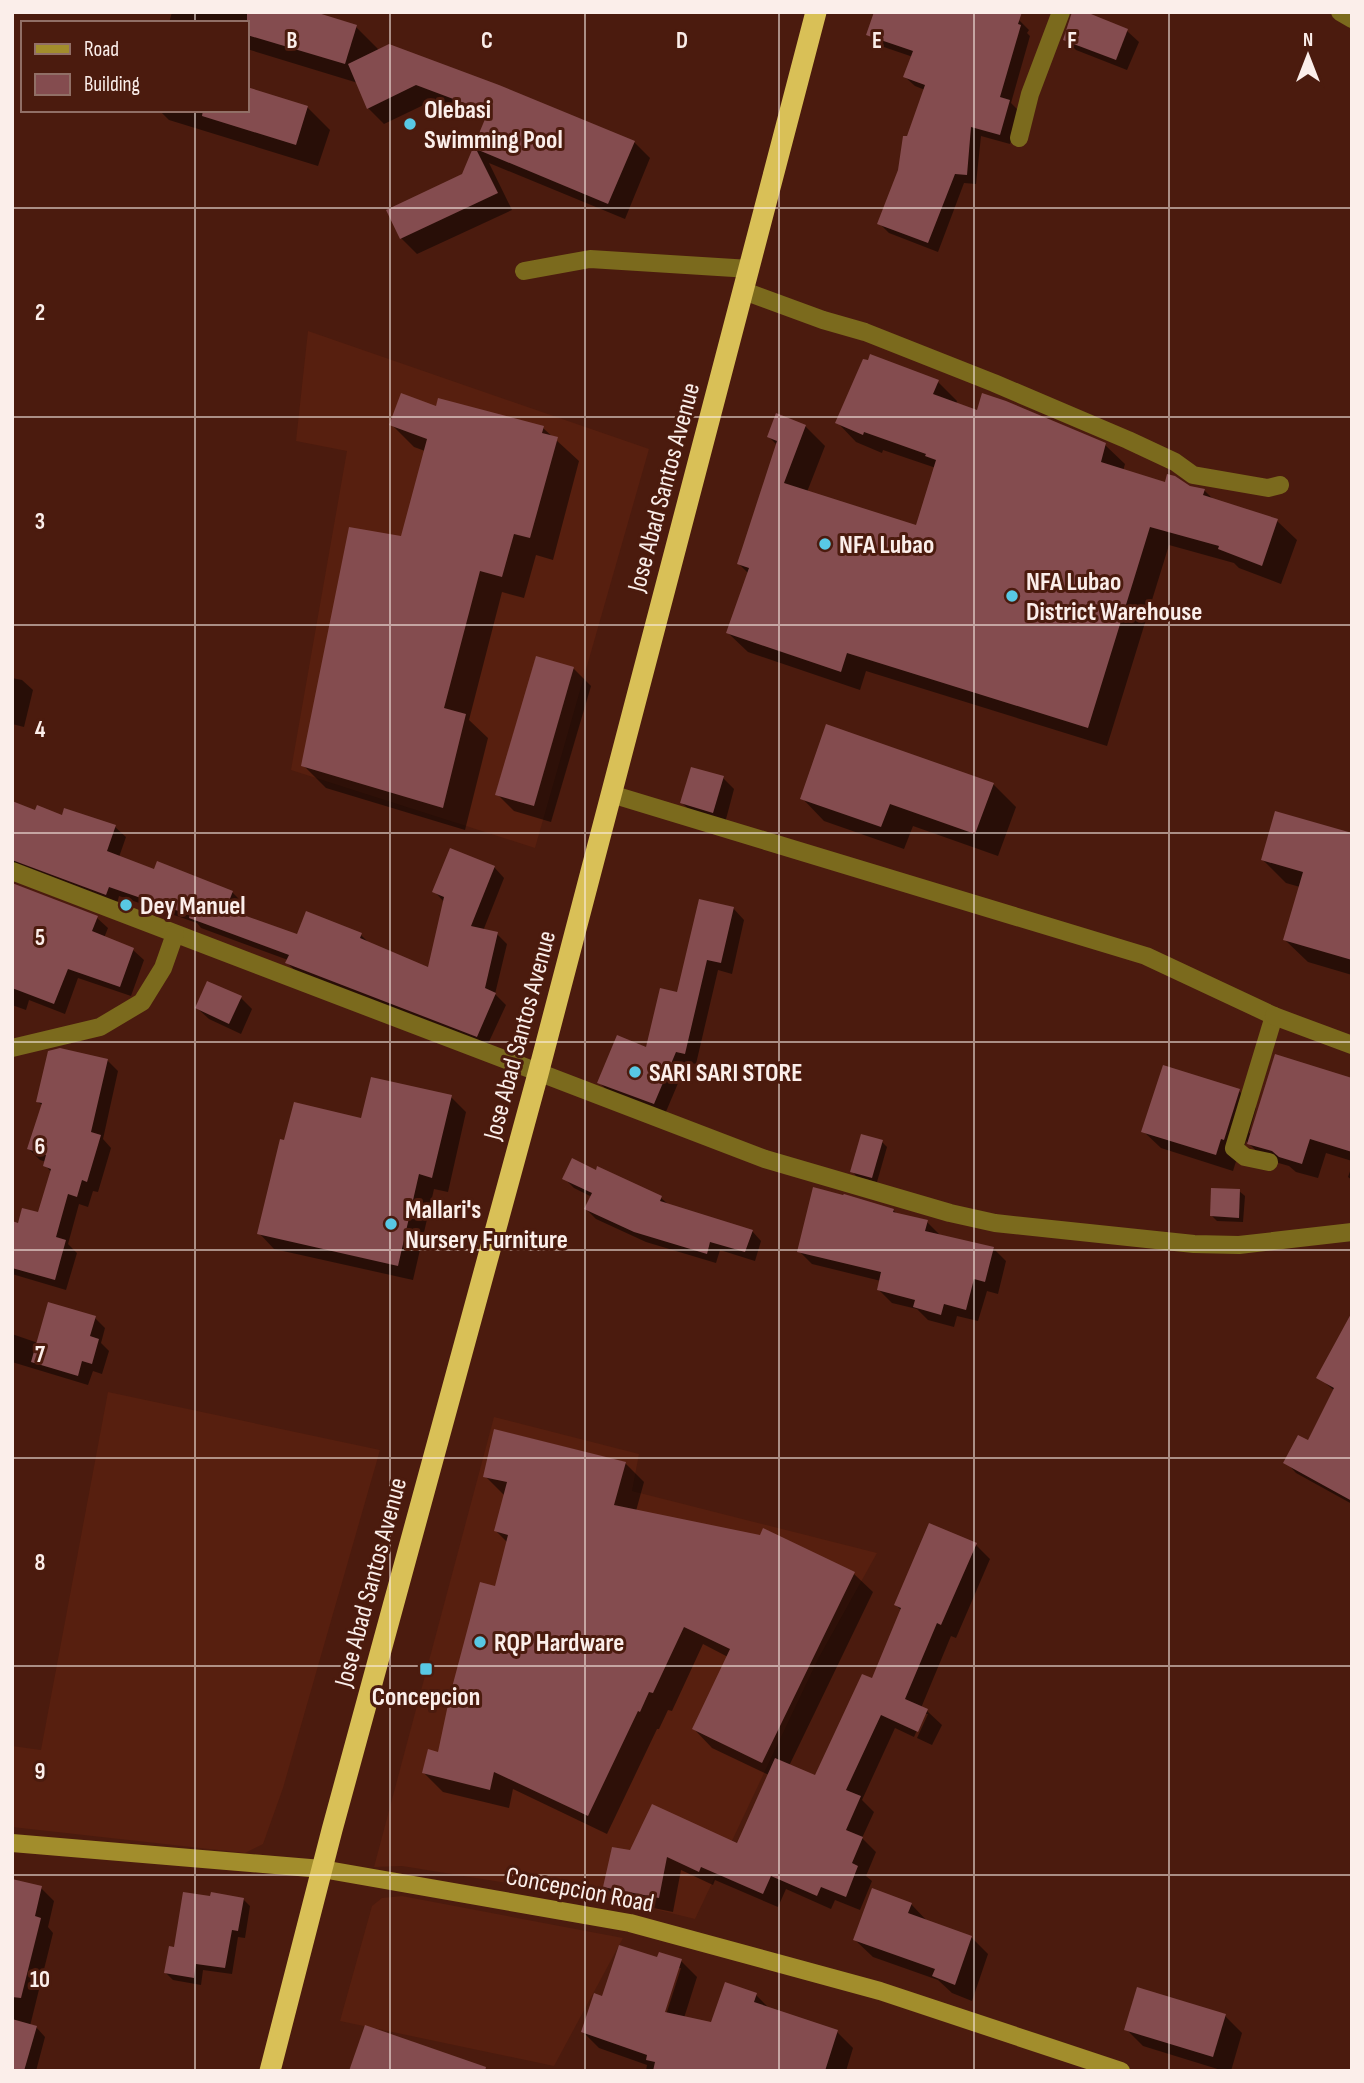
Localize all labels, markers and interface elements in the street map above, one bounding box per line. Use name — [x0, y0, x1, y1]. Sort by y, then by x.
legend — [21, 21, 248, 112]
north arrow — [1273, 21, 1343, 91]
text: B — [287, 27, 298, 55]
text: C — [481, 27, 493, 55]
text: D — [676, 27, 688, 55]
text: E — [872, 27, 882, 55]
text: F — [1067, 27, 1077, 55]
text: N — [1303, 29, 1313, 52]
text: Road — [84, 37, 119, 62]
text: Building — [84, 72, 140, 97]
place label: Olebasi Swimming Pool — [424, 95, 563, 156]
marker: Olebasi Swimming Pool — [402, 116, 418, 132]
text: 2 — [35, 299, 45, 327]
street label: Jose Abad Santos Avenue — [621, 379, 707, 596]
text: 3 — [35, 508, 45, 536]
place label: NFA Lubao — [839, 530, 934, 561]
marker: NFA Lubao — [817, 536, 833, 552]
place label: NFA Lubao District Warehouse — [1026, 567, 1202, 628]
marker: NFA Lubao District Warehouse — [1004, 588, 1020, 604]
text: 4 — [35, 716, 46, 744]
place label: Dey Manuel — [140, 891, 246, 922]
marker: Dey Manuel — [118, 897, 134, 913]
text: 5 — [35, 924, 45, 952]
street label: Jose Abad Santos Avenue — [477, 927, 563, 1144]
place label: SARI SARI STORE — [649, 1058, 802, 1089]
marker: SARI SARI STORE — [627, 1064, 643, 1080]
text: 6 — [35, 1133, 45, 1161]
place label: Mallari's Nursery Furniture — [405, 1195, 568, 1256]
marker: Mallari's Nursery Furniture — [383, 1216, 399, 1232]
text: 7 — [35, 1341, 45, 1369]
street label: Jose Abad Santos Avenue — [328, 1474, 414, 1691]
text: 8 — [35, 1549, 46, 1577]
place label: RQP Hardware — [494, 1628, 624, 1659]
marker: RQP Hardware — [472, 1634, 488, 1650]
marker: Concepcion — [418, 1661, 434, 1677]
place label: Concepcion — [372, 1682, 480, 1713]
text: 9 — [35, 1758, 45, 1786]
street label: Concepcion Road — [503, 1861, 657, 1920]
text: 10 — [30, 1966, 50, 1994]

